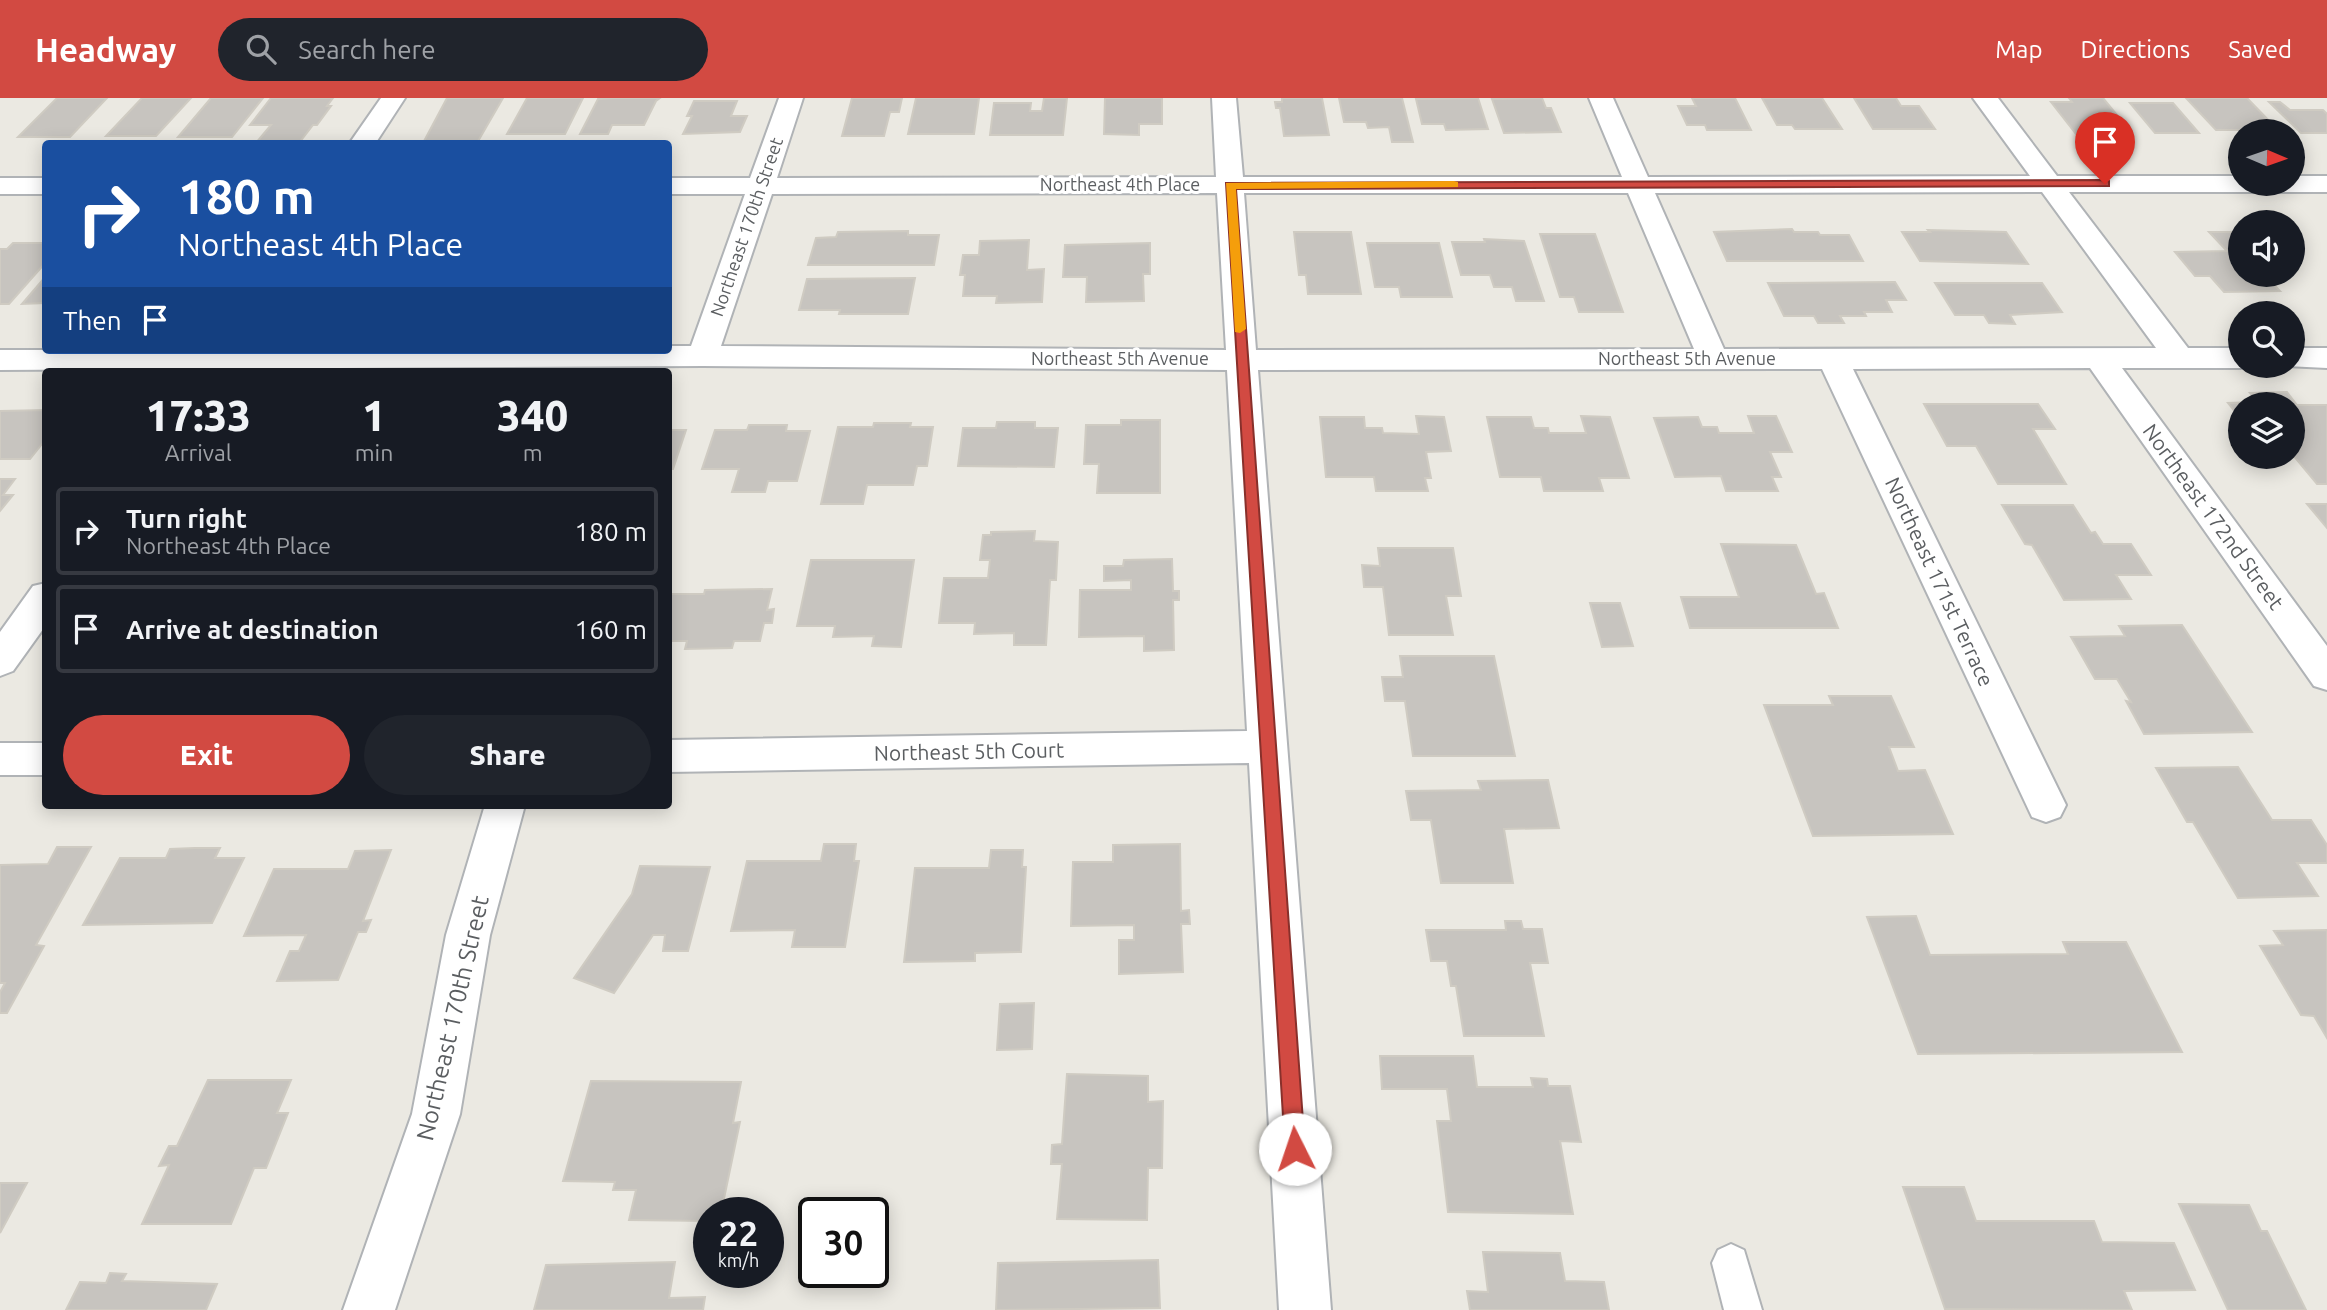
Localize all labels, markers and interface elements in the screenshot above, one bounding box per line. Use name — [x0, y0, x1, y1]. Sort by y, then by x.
search box — [218, 18, 708, 81]
icon: search — [242, 30, 280, 68]
text: Headway — [35, 31, 176, 68]
text: Search here — [298, 35, 436, 64]
text: Map — [1995, 36, 2042, 63]
text: Directions — [2080, 36, 2190, 63]
text: Saved — [2228, 36, 2292, 63]
pin — [2075, 112, 2135, 184]
north arrow — [2228, 119, 2305, 196]
map controls — [2228, 119, 2305, 469]
icon: arrive — [2086, 123, 2124, 161]
street label: Northeast 170th Street — [706, 135, 786, 319]
icon: right — [63, 168, 154, 259]
text: 180 m — [178, 168, 315, 223]
street label: Northeast 4th Place — [1040, 174, 1200, 194]
button: sound — [2228, 210, 2305, 287]
text: Northeast 4th Place — [178, 226, 463, 262]
icon: arrive — [136, 301, 174, 339]
button: search — [2228, 301, 2305, 378]
text: Then — [63, 306, 122, 335]
street label: Northeast 5th Avenue — [1031, 348, 1209, 368]
street label: Northeast 5th Avenue — [1598, 348, 1776, 368]
text: 17:33 — [146, 392, 251, 439]
text: 1 — [362, 392, 386, 439]
text: 340 — [497, 392, 568, 439]
button: layers — [2228, 392, 2305, 469]
street label: Northeast 172nd Street — [2138, 419, 2289, 614]
text: Arrival — [165, 440, 232, 465]
text: min — [355, 440, 393, 465]
text: m — [523, 440, 543, 465]
street label: Northeast 171st Terrace — [1881, 473, 1999, 690]
text: Turn right — [126, 504, 247, 533]
icon: right — [67, 512, 105, 550]
text: 180 m — [575, 517, 647, 546]
text: Northeast 4th Place — [126, 533, 331, 558]
icon: arrive — [67, 610, 105, 648]
text: Arrive at destination — [126, 615, 379, 644]
text: 160 m — [575, 615, 647, 644]
button: Exit — [63, 715, 350, 795]
button: Share — [364, 715, 651, 795]
street label: Northeast 5th Court — [874, 737, 1064, 765]
street label: Northeast 170th Street — [411, 892, 494, 1143]
position arrow — [1258, 1112, 1332, 1186]
speed limit sign: 30 — [798, 1197, 889, 1288]
text: 22 — [719, 1213, 758, 1253]
text: km/h — [718, 1250, 759, 1270]

